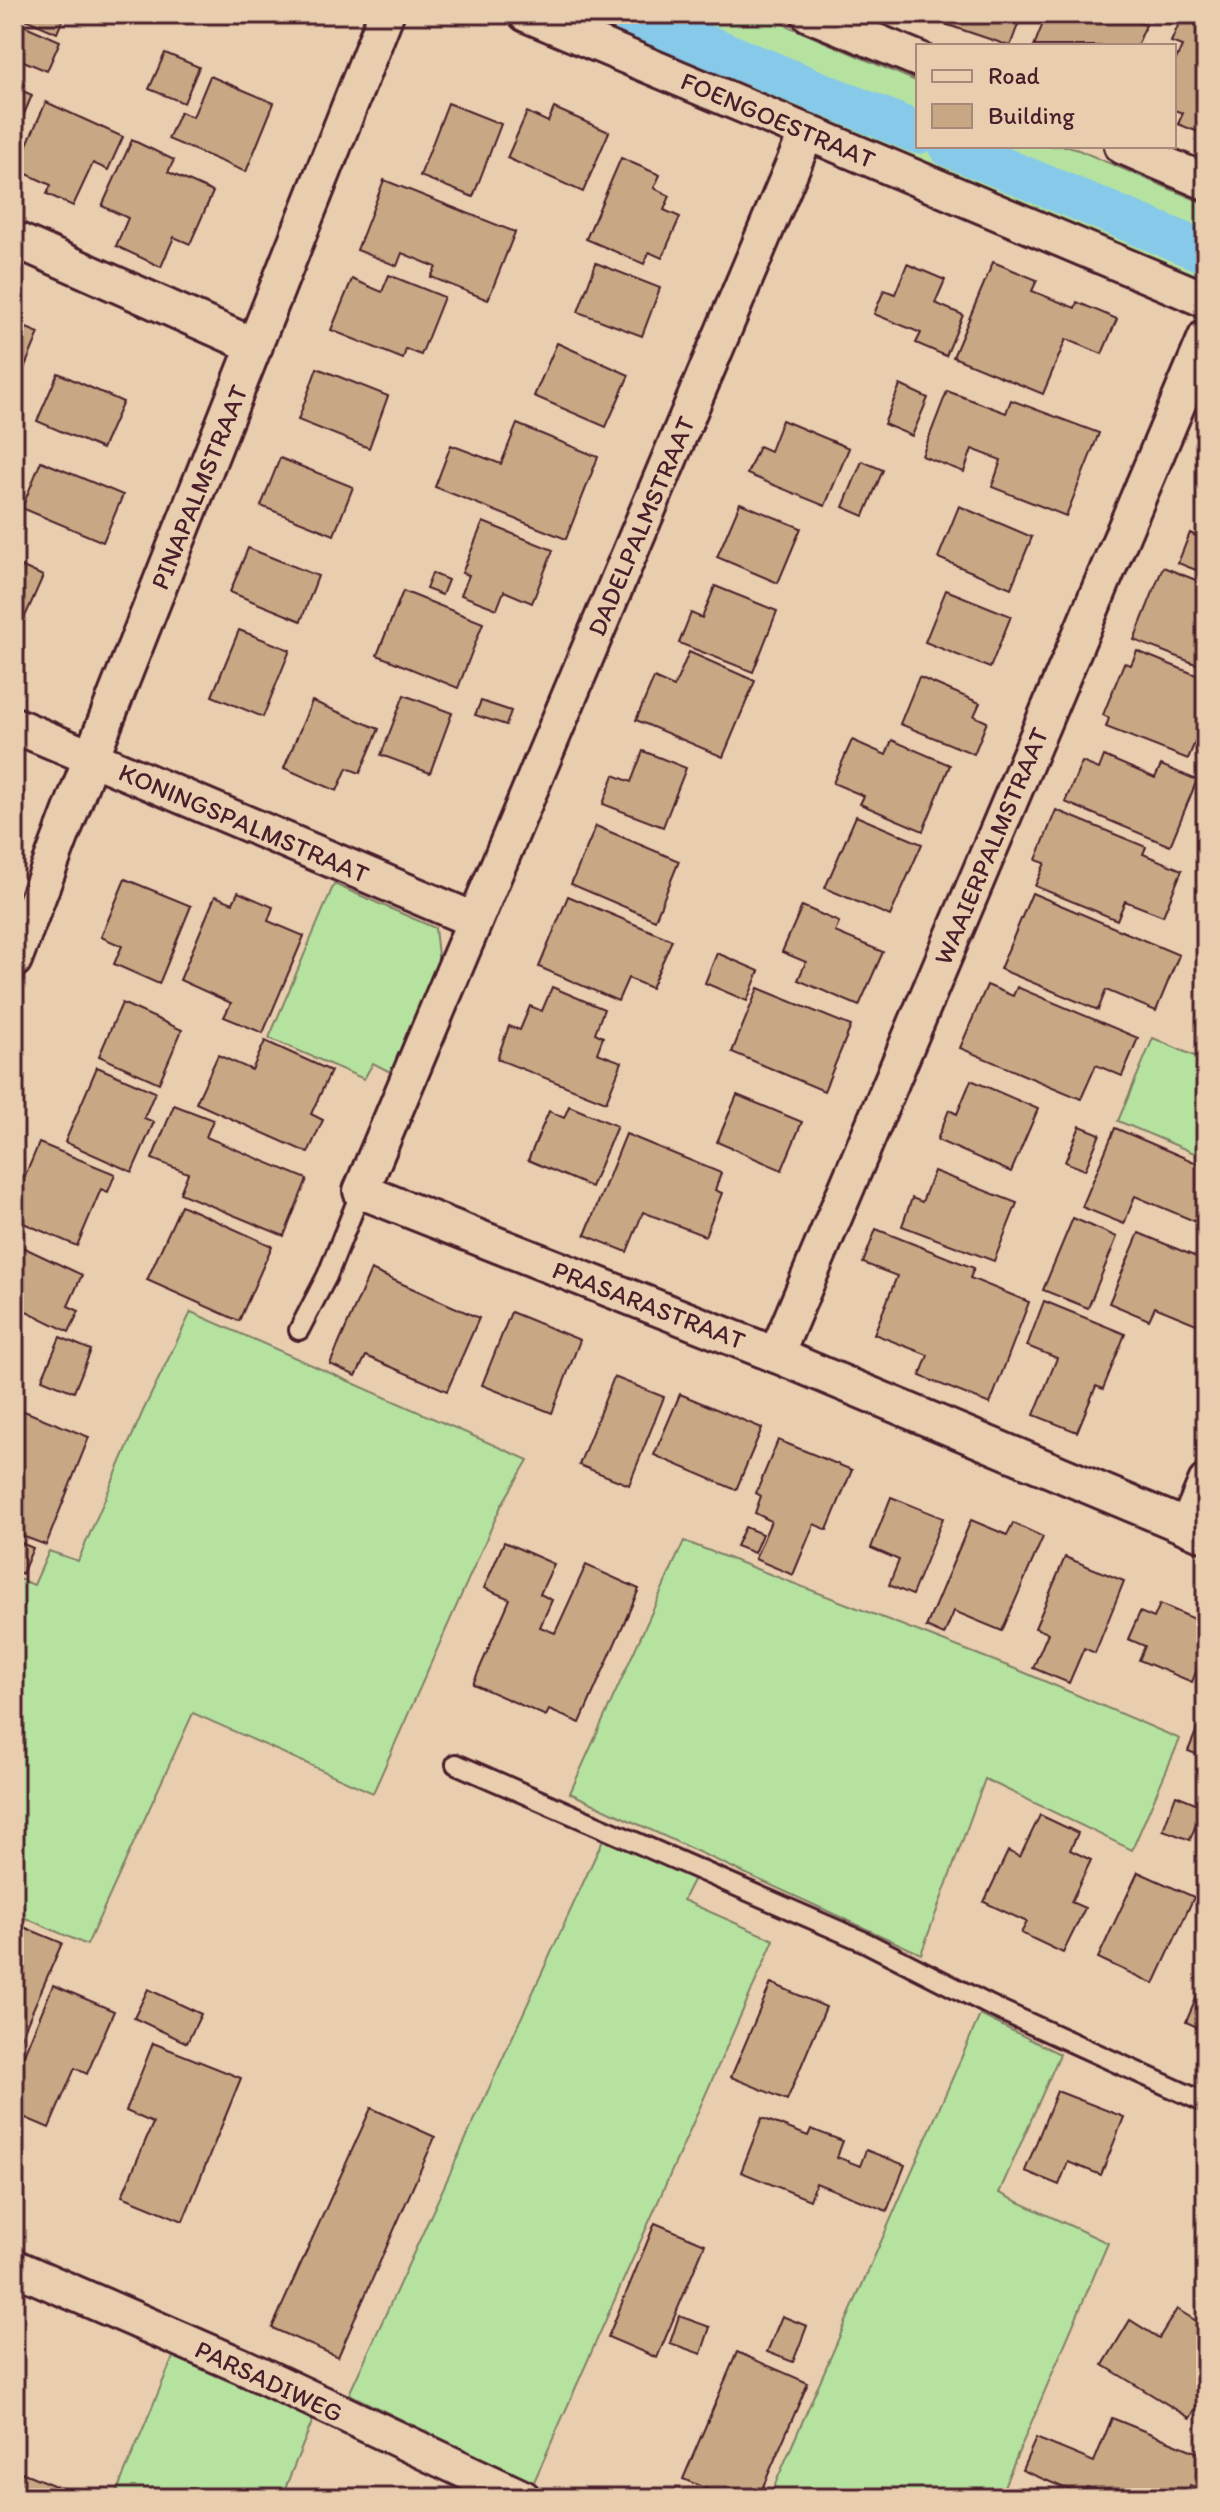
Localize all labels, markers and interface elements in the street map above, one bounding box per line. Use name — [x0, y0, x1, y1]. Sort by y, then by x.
legend — [916, 44, 1176, 148]
text: Road — [988, 61, 1040, 90]
street label: FOENGOESTRAAT — [676, 65, 880, 176]
text: Building — [988, 101, 1075, 130]
street label: PINAPALMSTRAAT — [143, 380, 255, 594]
street label: DADELPALMSTRAAT — [580, 411, 702, 641]
street label: WAAIERPALMSTRAAT — [927, 722, 1056, 969]
street label: KONINGSPALMSTRAAT — [114, 756, 374, 890]
street label: PRASARASTRAAT — [548, 1254, 750, 1357]
street label: PARSADIWEG — [190, 2333, 348, 2429]

